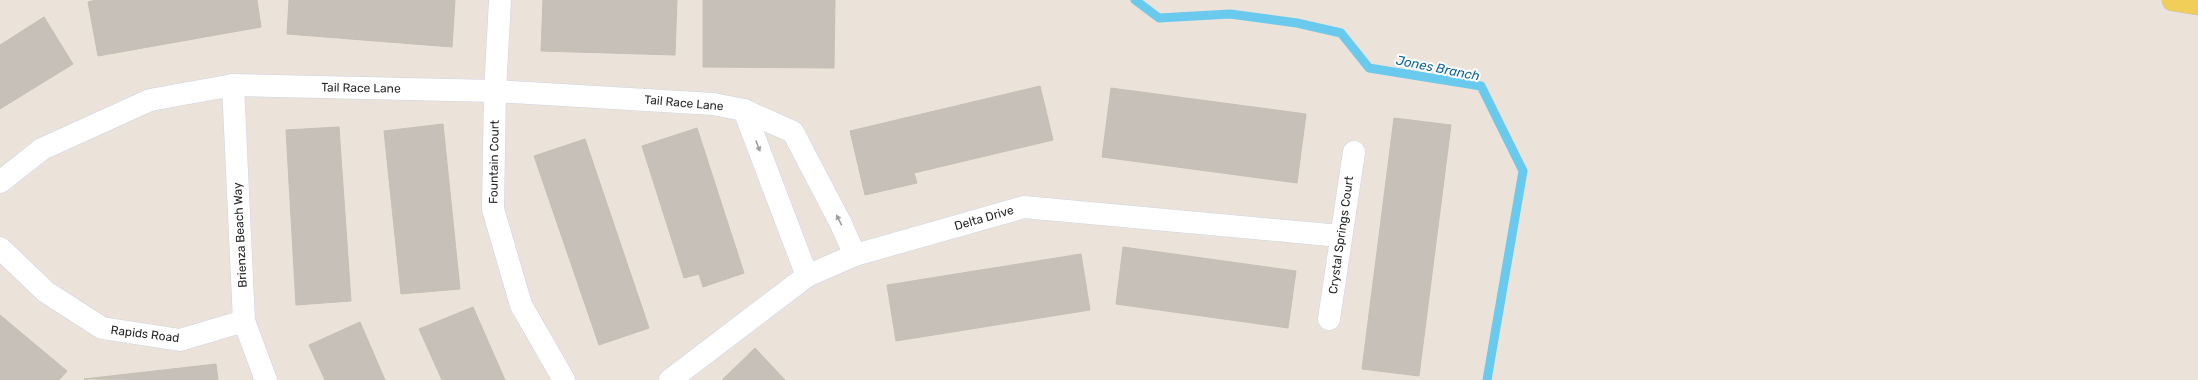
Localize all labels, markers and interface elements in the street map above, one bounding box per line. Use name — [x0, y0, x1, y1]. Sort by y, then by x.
water label: Jones Branch — [1395, 53, 1481, 83]
street label: Tail Race Lane — [321, 80, 401, 96]
street label: Tail Race Lane — [644, 93, 724, 113]
street label: Fountain Court — [486, 120, 502, 204]
one-way arrow — [755, 141, 761, 153]
street label: Crystal Springs Court — [1326, 175, 1356, 295]
street label: Brienza Beach Way — [230, 182, 250, 288]
street label: Delta Drive — [953, 203, 1016, 233]
one-way arrow — [836, 214, 842, 225]
street label: Rapids Road — [110, 323, 180, 345]

